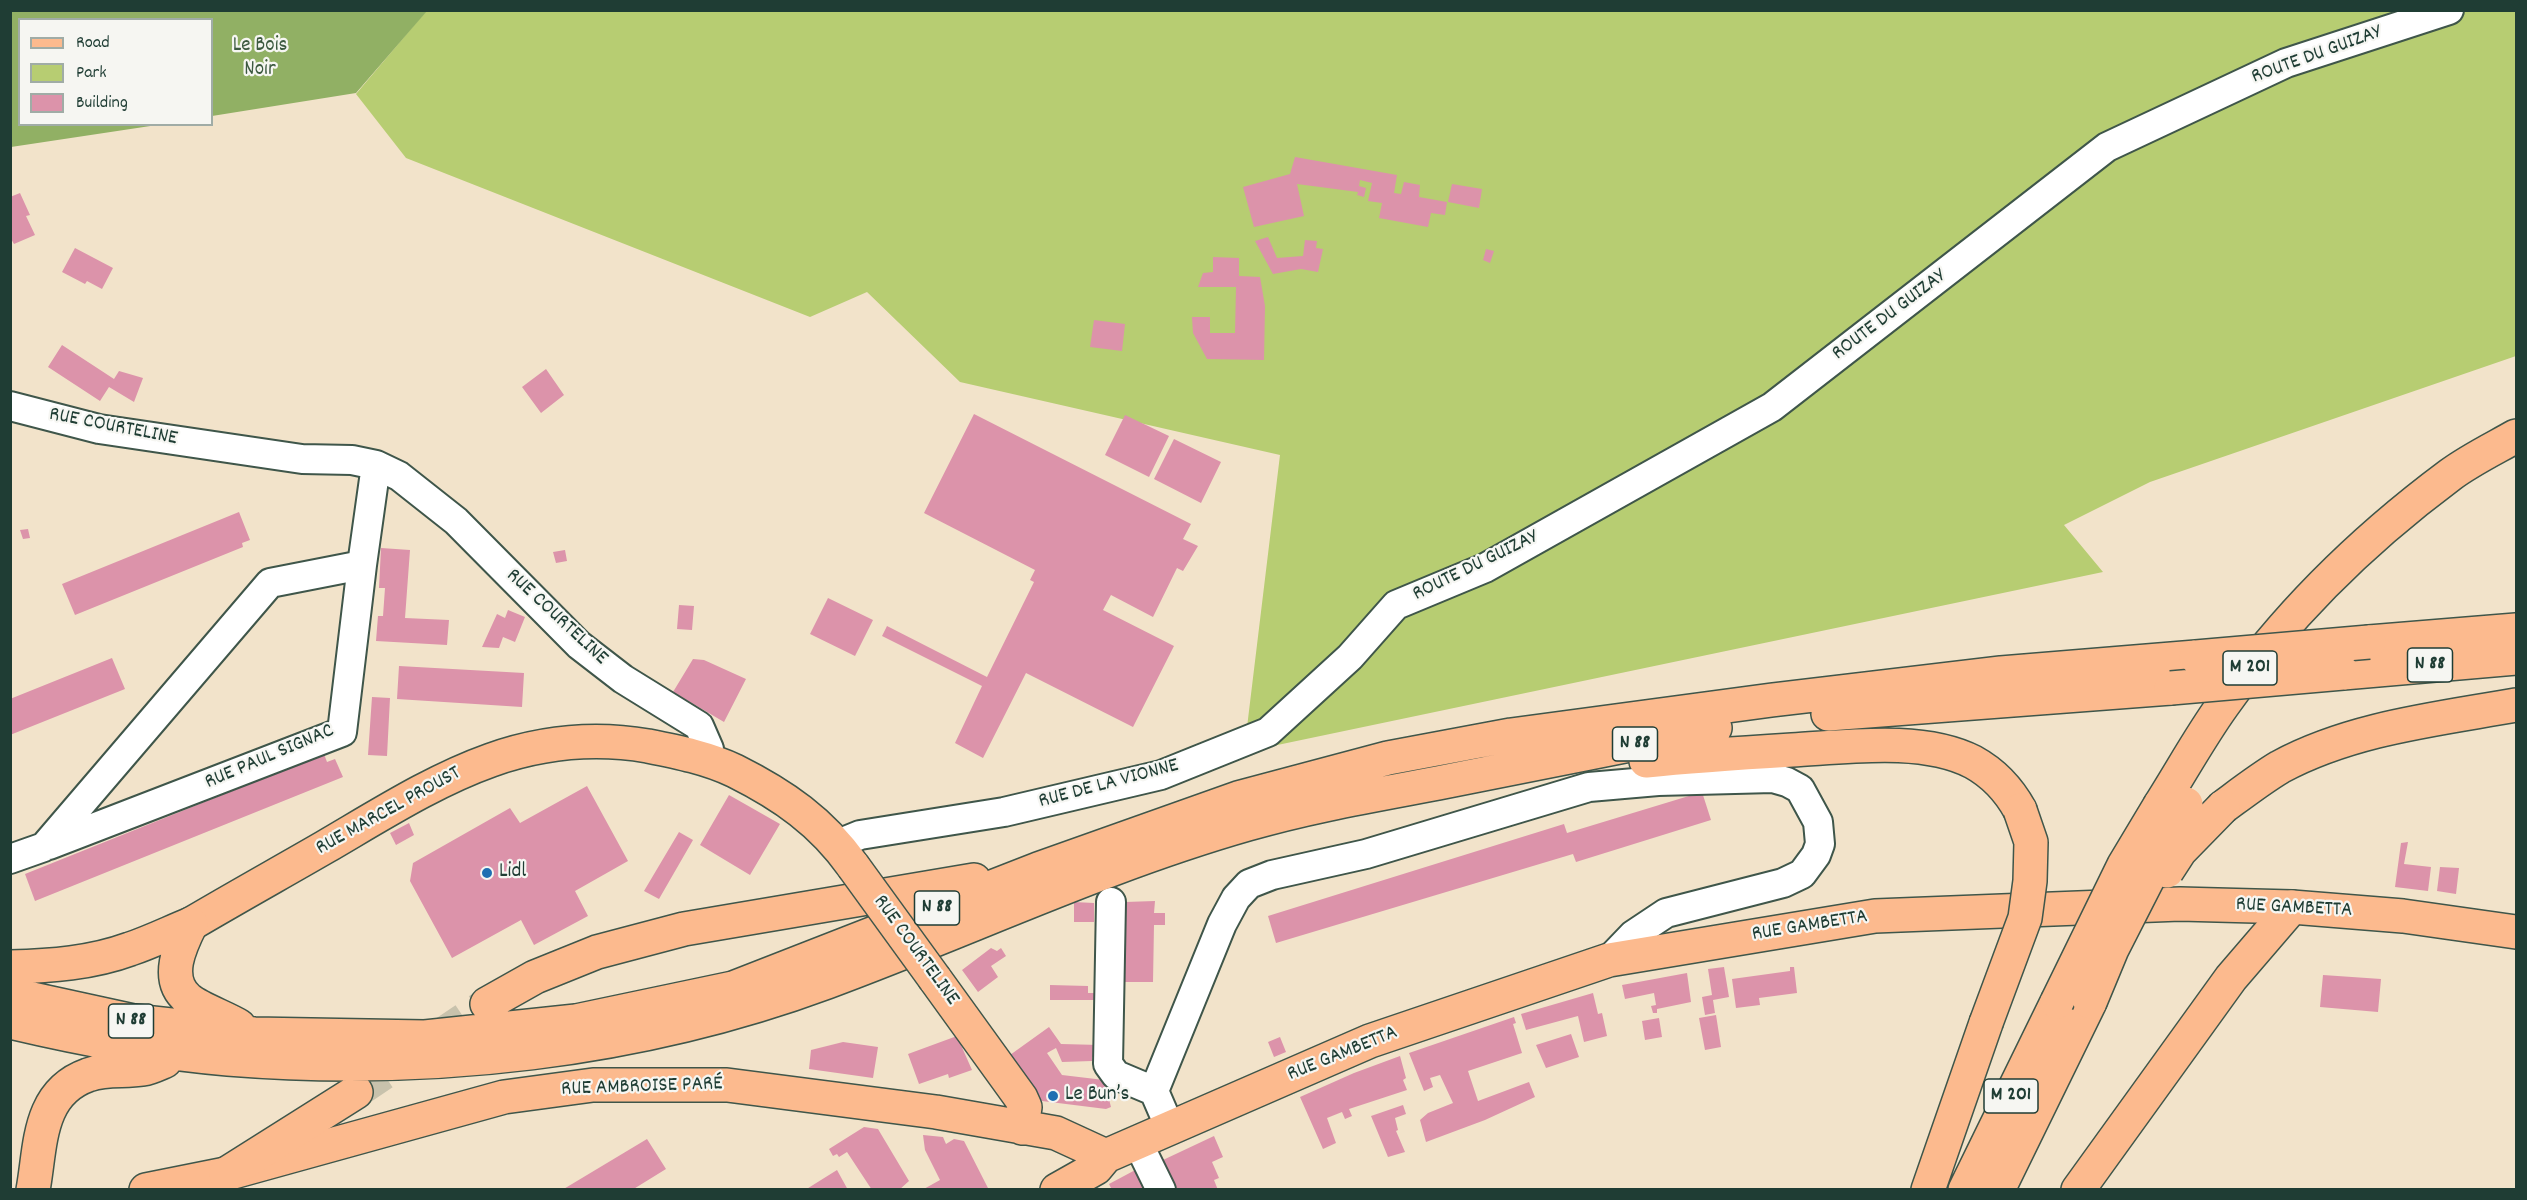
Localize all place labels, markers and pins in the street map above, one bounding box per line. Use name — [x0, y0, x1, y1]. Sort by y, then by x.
place label: Lidl — [499, 860, 526, 886]
marker: Lidl — [480, 866, 494, 880]
place label: Le Bun’s — [1065, 1083, 1129, 1109]
marker: Le Bun’s — [1046, 1089, 1060, 1103]

